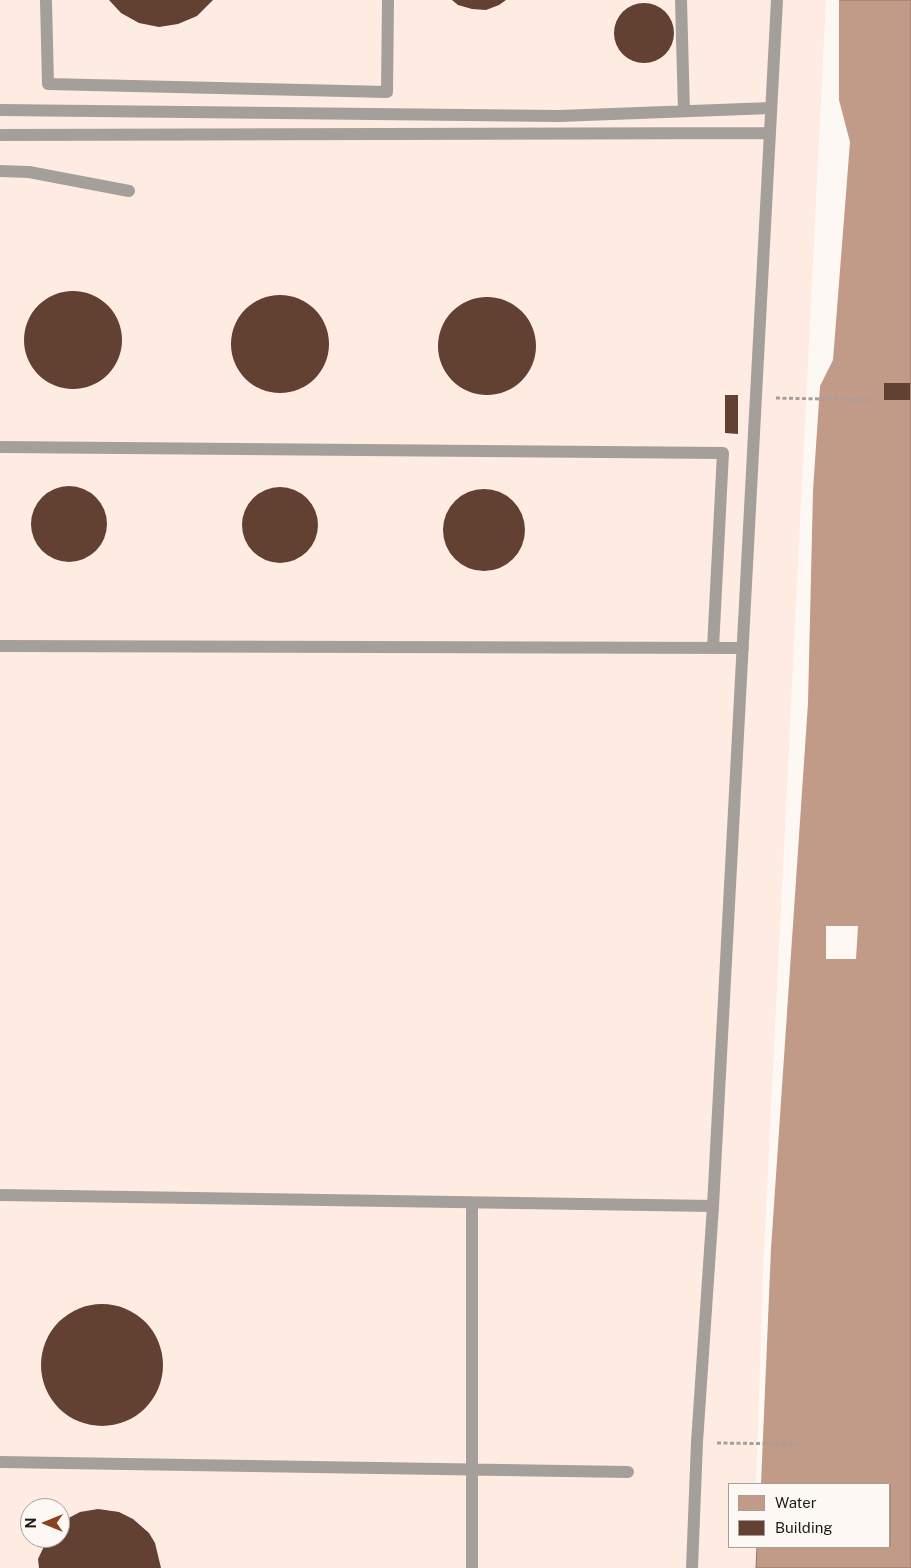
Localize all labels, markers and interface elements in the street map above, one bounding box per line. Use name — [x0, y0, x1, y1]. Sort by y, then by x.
legend — [728, 1483, 891, 1548]
text: Water — [775, 1494, 817, 1511]
north arrow — [20, 1498, 70, 1548]
text: N — [23, 1518, 39, 1528]
text: Building — [775, 1519, 833, 1536]

